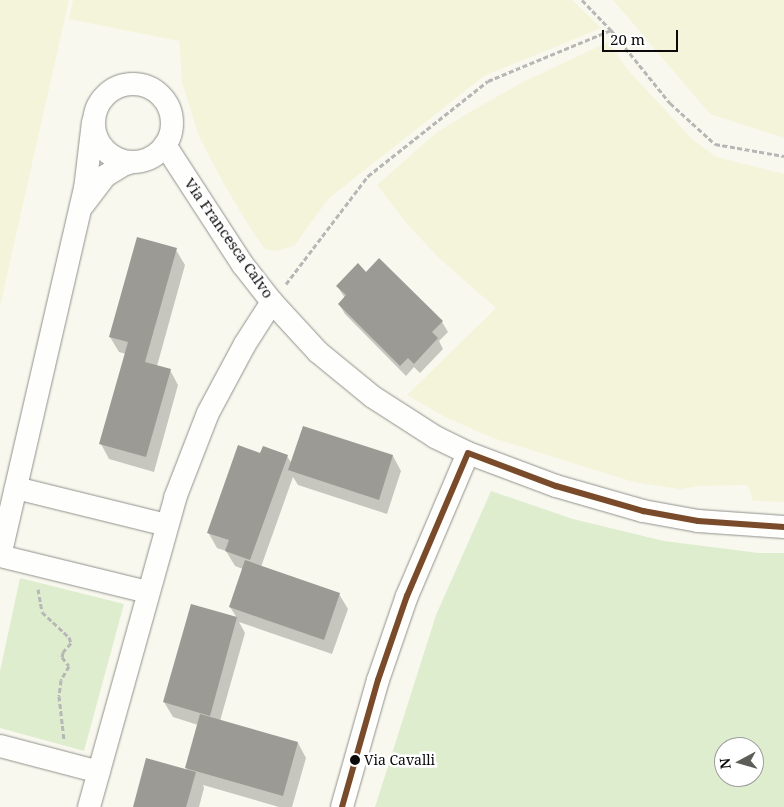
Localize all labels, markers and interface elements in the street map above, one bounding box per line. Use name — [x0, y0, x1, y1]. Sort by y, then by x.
scale bar — [604, 20, 680, 52]
text: 20 m — [610, 29, 645, 49]
street label: Via Francesca Calvo — [181, 174, 277, 302]
north arrow — [714, 737, 764, 787]
place label: Via Cavalli — [364, 752, 435, 768]
marker: Via Cavalli — [350, 755, 360, 765]
text: N — [715, 757, 735, 770]

